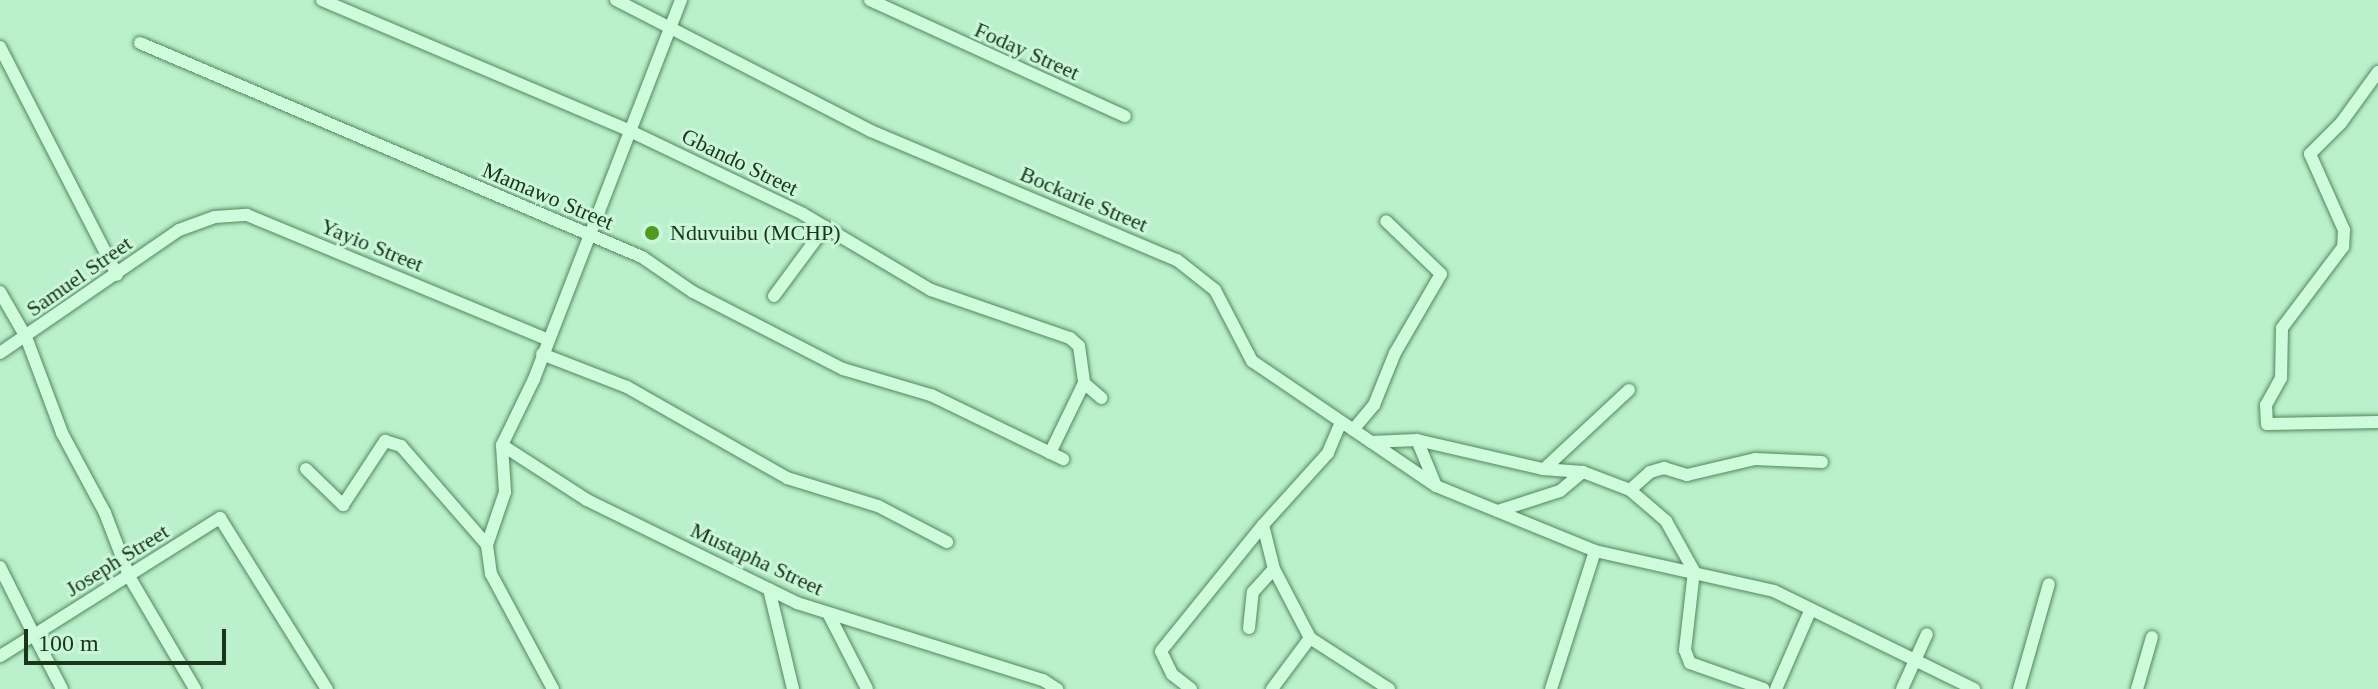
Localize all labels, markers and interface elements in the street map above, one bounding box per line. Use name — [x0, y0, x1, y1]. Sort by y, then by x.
street label: Foday Street — [971, 16, 1083, 86]
street label: Gbando Street — [677, 122, 803, 202]
street label: Mamawo Street — [478, 157, 618, 235]
street label: Bockarie Street — [1016, 160, 1152, 238]
street label: Yayio Street — [317, 212, 427, 278]
place label: Nduvuibu (MCHP) — [670, 220, 841, 246]
marker: Nduvuibu (MCHP) — [641, 222, 663, 244]
street label: Samuel Street — [21, 230, 137, 322]
street label: Mustapha Street — [686, 517, 828, 601]
street label: Joseph Street — [61, 518, 173, 602]
scale bar — [28, 613, 230, 663]
text: 100 m — [38, 630, 99, 656]

